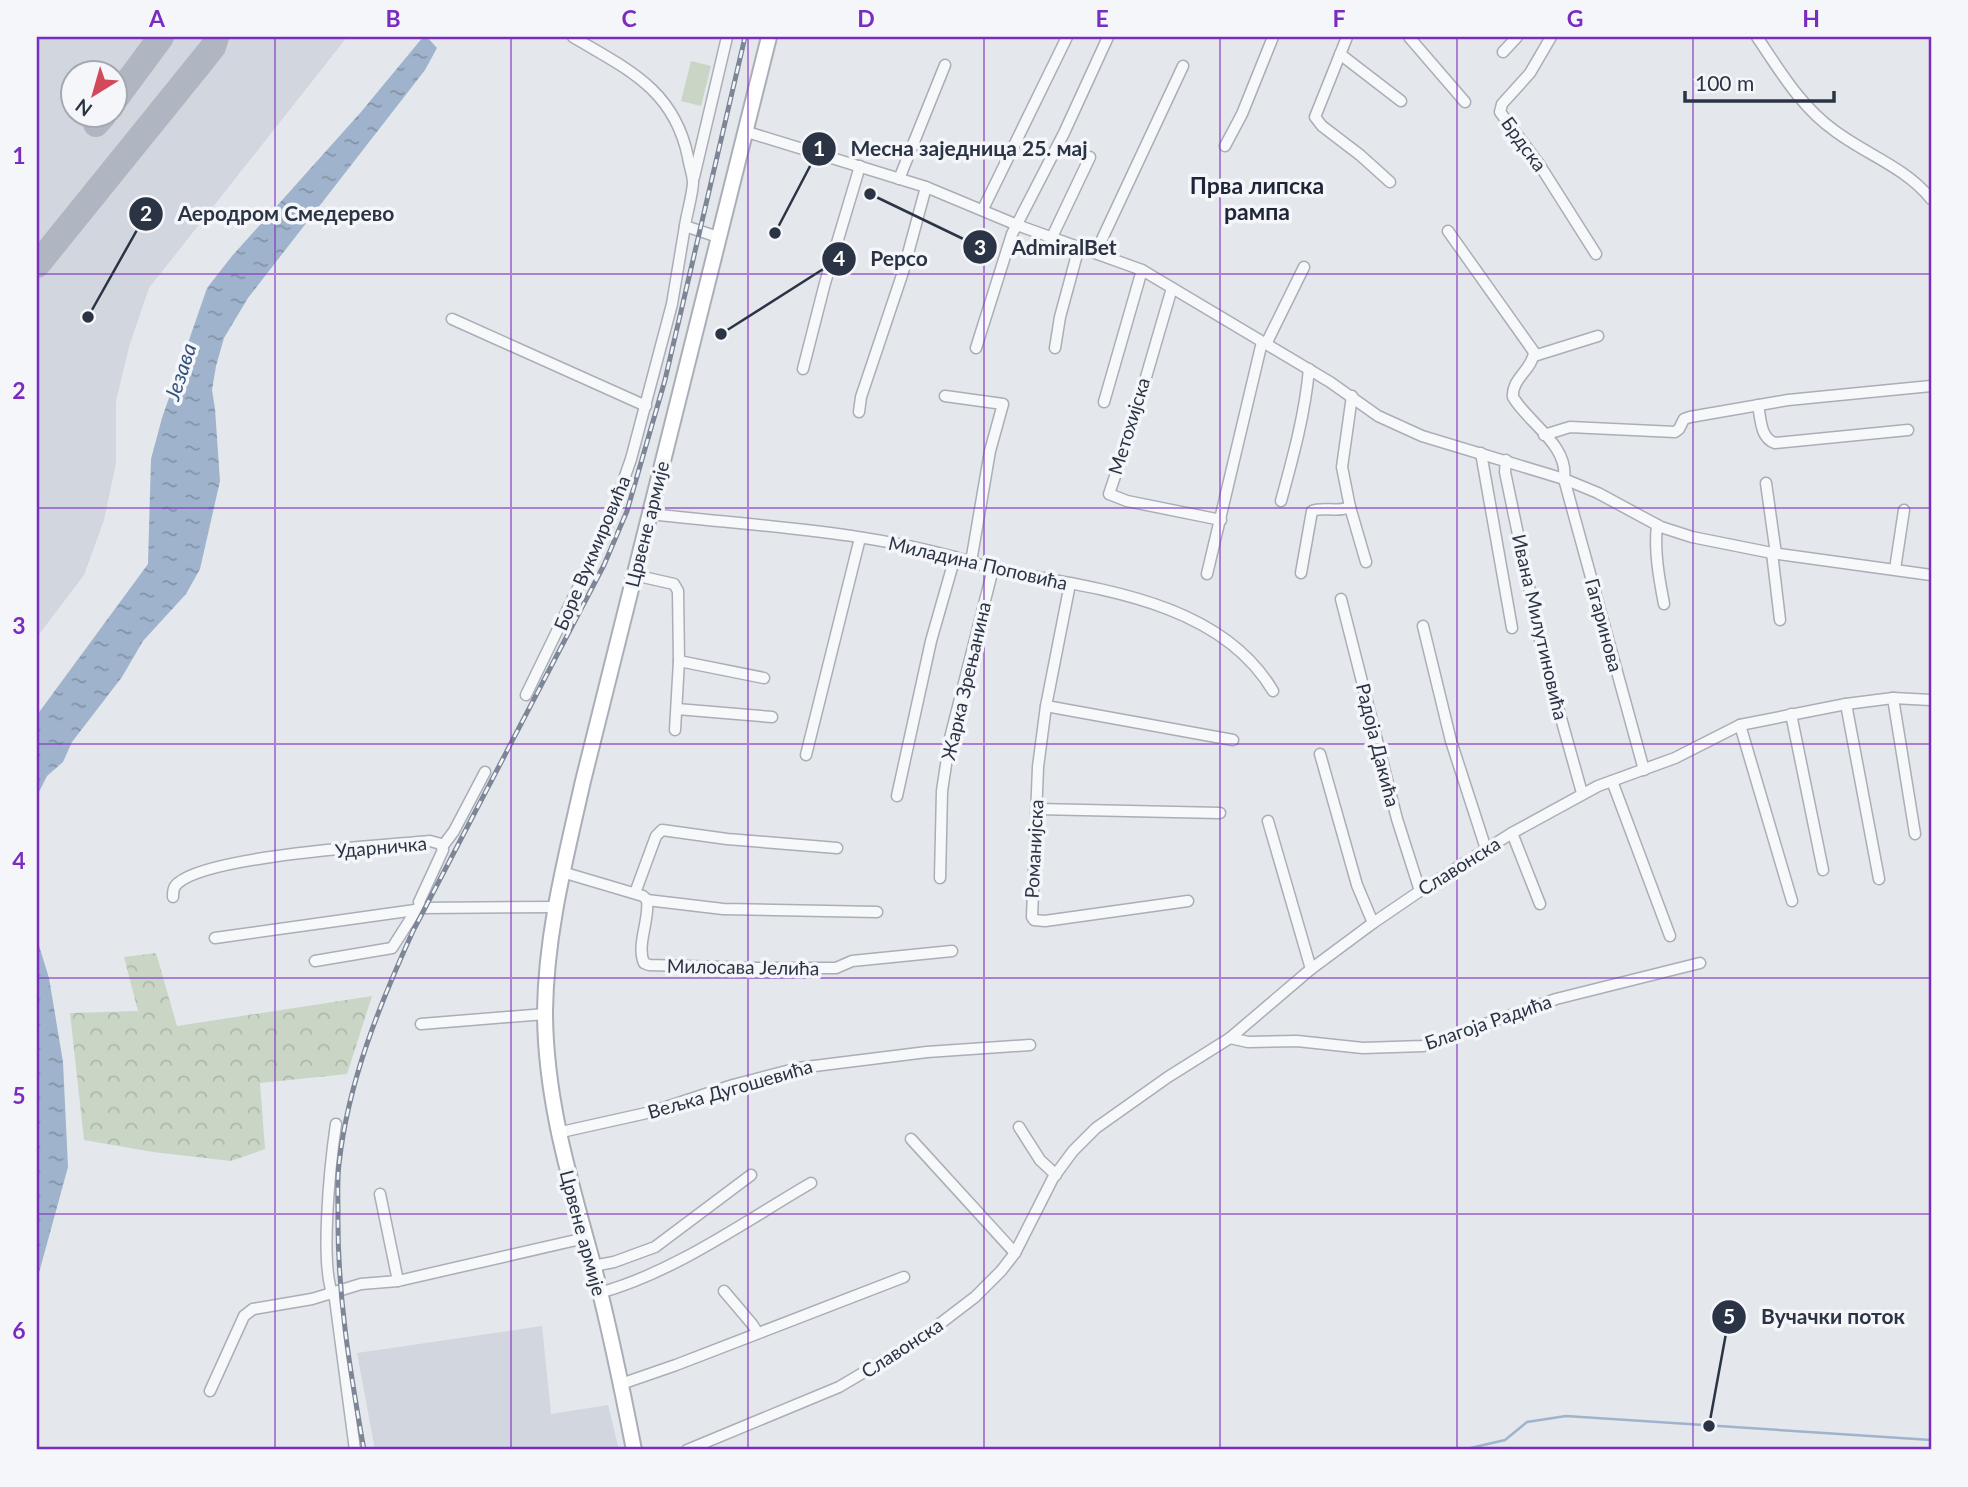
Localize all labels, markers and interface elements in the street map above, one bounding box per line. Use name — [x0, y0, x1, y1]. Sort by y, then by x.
text: A — [148, 4, 166, 32]
text: B — [385, 4, 401, 32]
text: C — [621, 4, 637, 32]
text: D — [857, 4, 875, 32]
text: E — [1095, 4, 1109, 32]
text: F — [1332, 4, 1346, 32]
text: G — [1567, 4, 1583, 32]
text: H — [1802, 4, 1820, 32]
north arrow — [60, 60, 130, 130]
scale bar — [1685, 60, 1833, 104]
text: 100 m — [1695, 70, 1754, 95]
text: N — [71, 94, 96, 122]
street label: Брдска — [1497, 112, 1552, 175]
callout: Месна заједница 25. мај — [802, 128, 1102, 170]
text: 1 — [813, 135, 825, 160]
text: Месна заједница 25. мај — [851, 135, 1087, 160]
text: 1 — [12, 141, 26, 169]
district label: Прва липска рампа — [1190, 171, 1324, 225]
callout: Аеродром Смедерево — [128, 193, 408, 235]
text: 2 — [140, 200, 152, 225]
text: Аеродром Смедерево — [177, 200, 394, 225]
callout: AdmiralBet — [962, 226, 1130, 268]
text: 3 — [974, 234, 986, 259]
text: AdmiralBet — [1010, 234, 1117, 259]
callout: Pepco — [821, 238, 942, 280]
text: 4 — [833, 245, 845, 270]
text: Pepco — [870, 245, 928, 270]
water label: Језава — [158, 340, 201, 404]
street label: Метохијска — [1103, 375, 1154, 477]
text: 2 — [12, 376, 26, 404]
street label: Црвене армије — [620, 458, 673, 589]
street label: Боре Вукмировића — [549, 472, 635, 634]
street label: Миладина Поповића — [886, 531, 1070, 594]
street label: Ивана Милутиновића — [1508, 532, 1573, 722]
street label: Гагаринова — [1581, 576, 1628, 674]
street label: Жарка Зрењанина — [936, 599, 995, 762]
text: 3 — [12, 611, 26, 639]
street label: Радоја Дакића — [1352, 681, 1405, 809]
street label: Романијска — [1019, 799, 1048, 899]
street label: Ударничка — [334, 831, 428, 862]
street label: Славонска — [1413, 831, 1504, 900]
text: 4 — [12, 846, 26, 874]
street label: Милосава Јелића — [667, 954, 819, 979]
street label: Благоја Радића — [1421, 989, 1554, 1054]
street label: Вељка Дугошевића — [645, 1054, 815, 1123]
text: 5 — [12, 1081, 26, 1109]
street label: Црвене армије — [556, 1167, 611, 1298]
callout: Вучачки поток — [1712, 1296, 1919, 1338]
text: 5 — [1723, 1303, 1735, 1328]
text: Вучачки поток — [1761, 1303, 1906, 1328]
street label: Славонска — [857, 1313, 947, 1382]
text: 6 — [12, 1316, 26, 1344]

